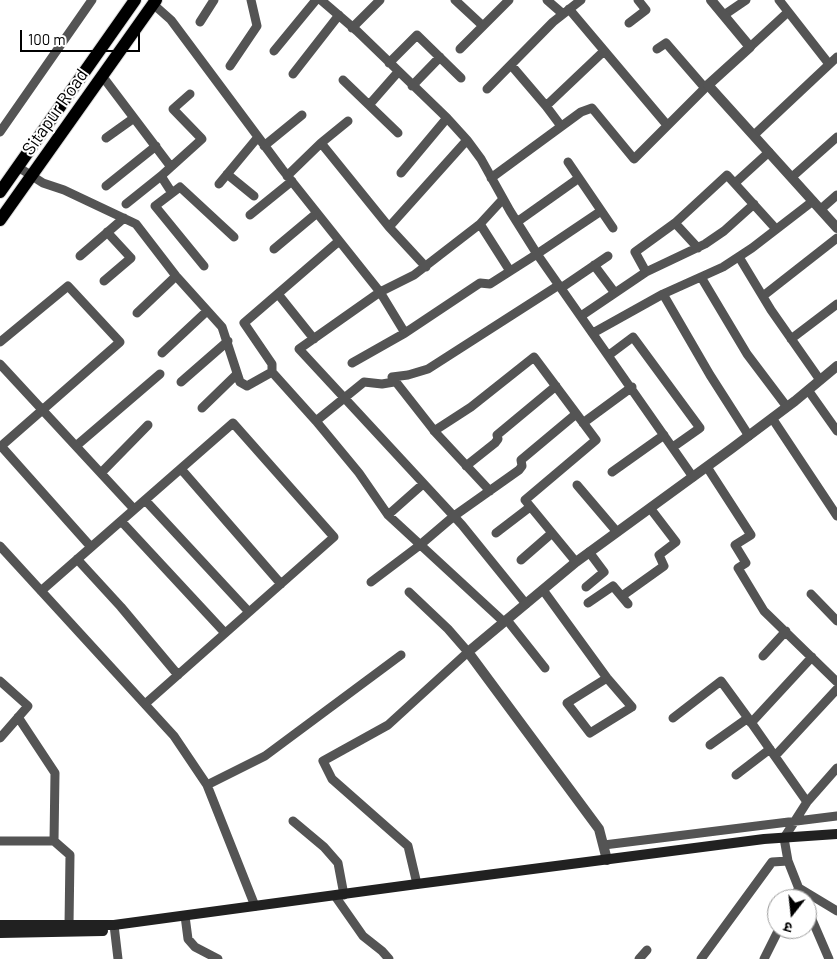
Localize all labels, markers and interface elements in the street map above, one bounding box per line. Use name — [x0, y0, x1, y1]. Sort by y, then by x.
scale bar — [22, 20, 142, 52]
text: 100 m — [28, 30, 66, 48]
street label: Sitapur Road — [17, 65, 93, 159]
north arrow — [767, 889, 817, 939]
text: उ — [782, 919, 794, 937]

